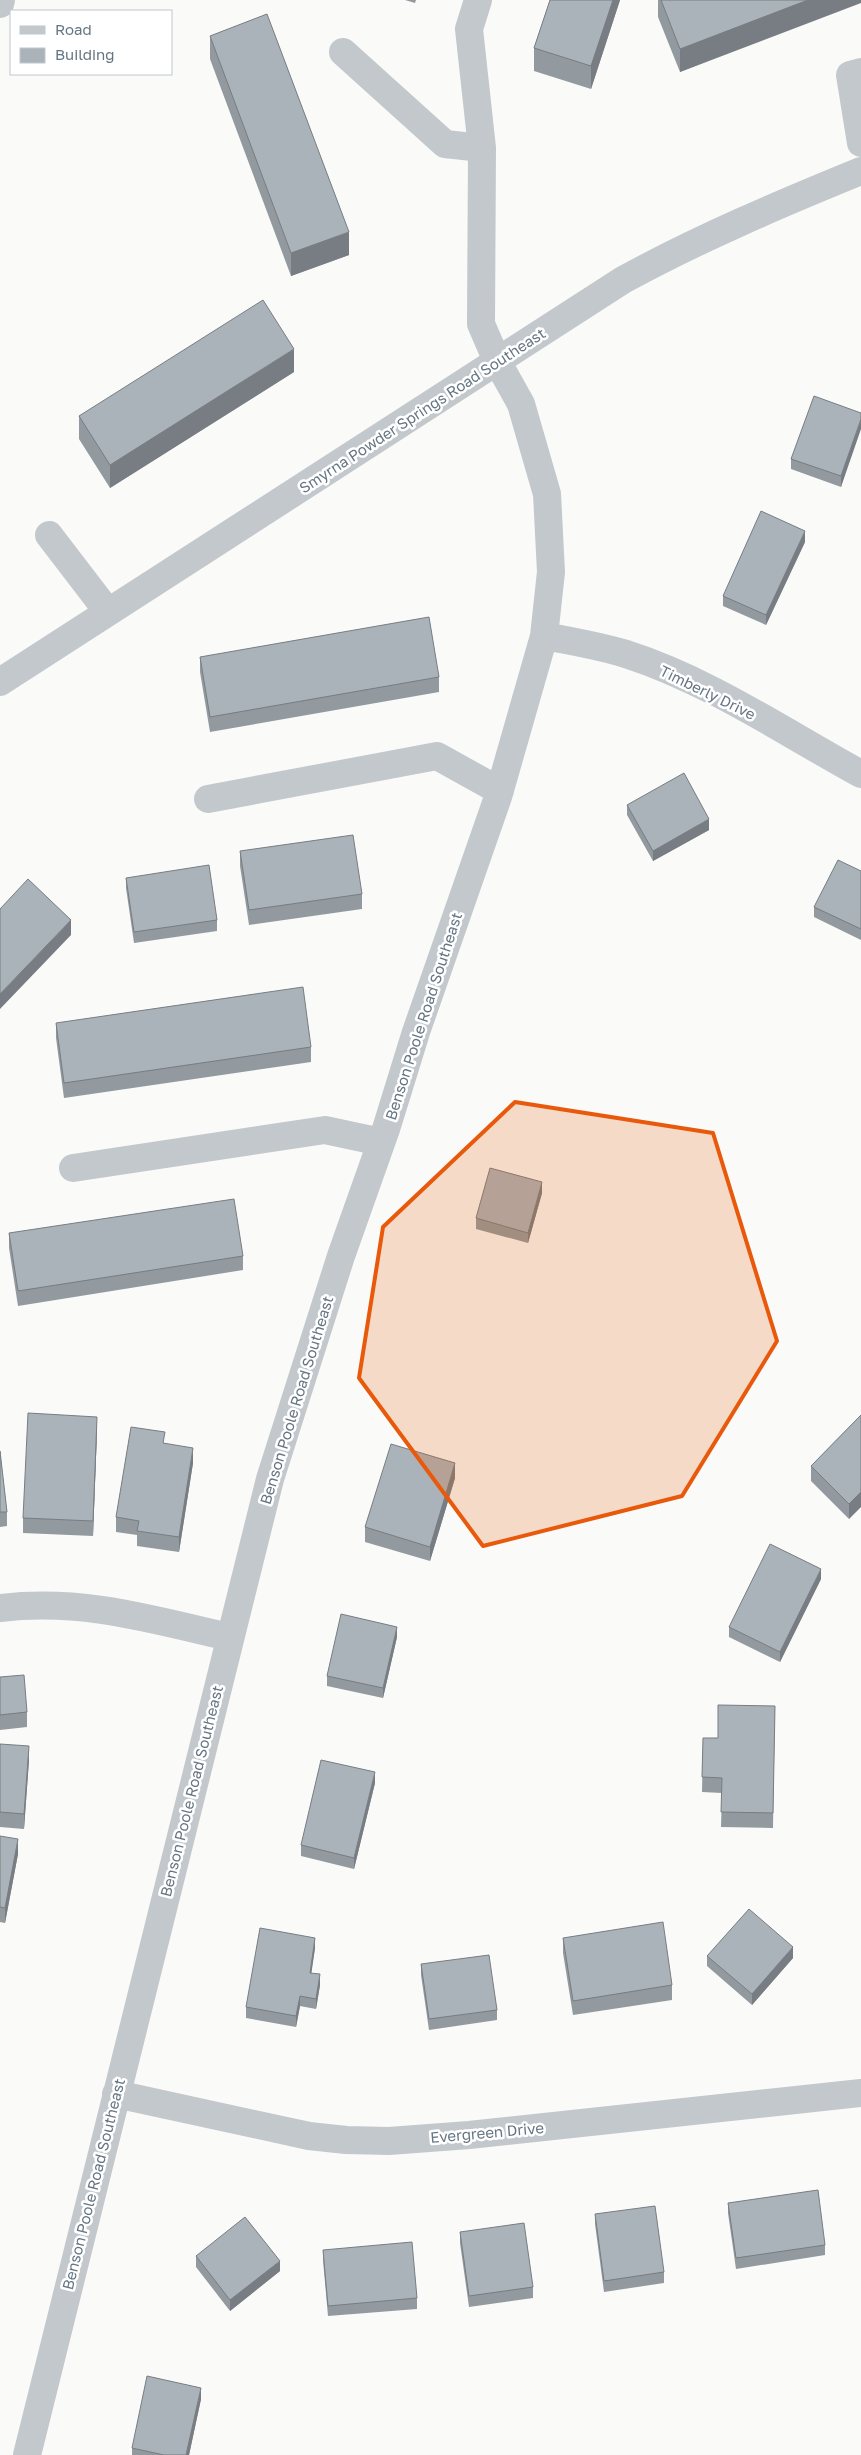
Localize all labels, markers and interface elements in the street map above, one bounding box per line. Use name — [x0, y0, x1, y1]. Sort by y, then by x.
legend — [10, 10, 172, 75]
text: Road — [55, 20, 92, 38]
text: Building — [55, 45, 115, 63]
street label: Smyrna Powder Springs Road Southeast — [296, 324, 548, 496]
street label: Timberly Drive — [657, 661, 759, 723]
street label: Benson Poole Road Southeast — [381, 910, 465, 1122]
street label: Benson Poole Road Southeast — [256, 1294, 336, 1506]
street label: Benson Poole Road Southeast — [156, 1683, 226, 1899]
street label: Benson Poole Road Southeast — [58, 2076, 128, 2292]
street label: Evergreen Drive — [429, 2118, 545, 2146]

